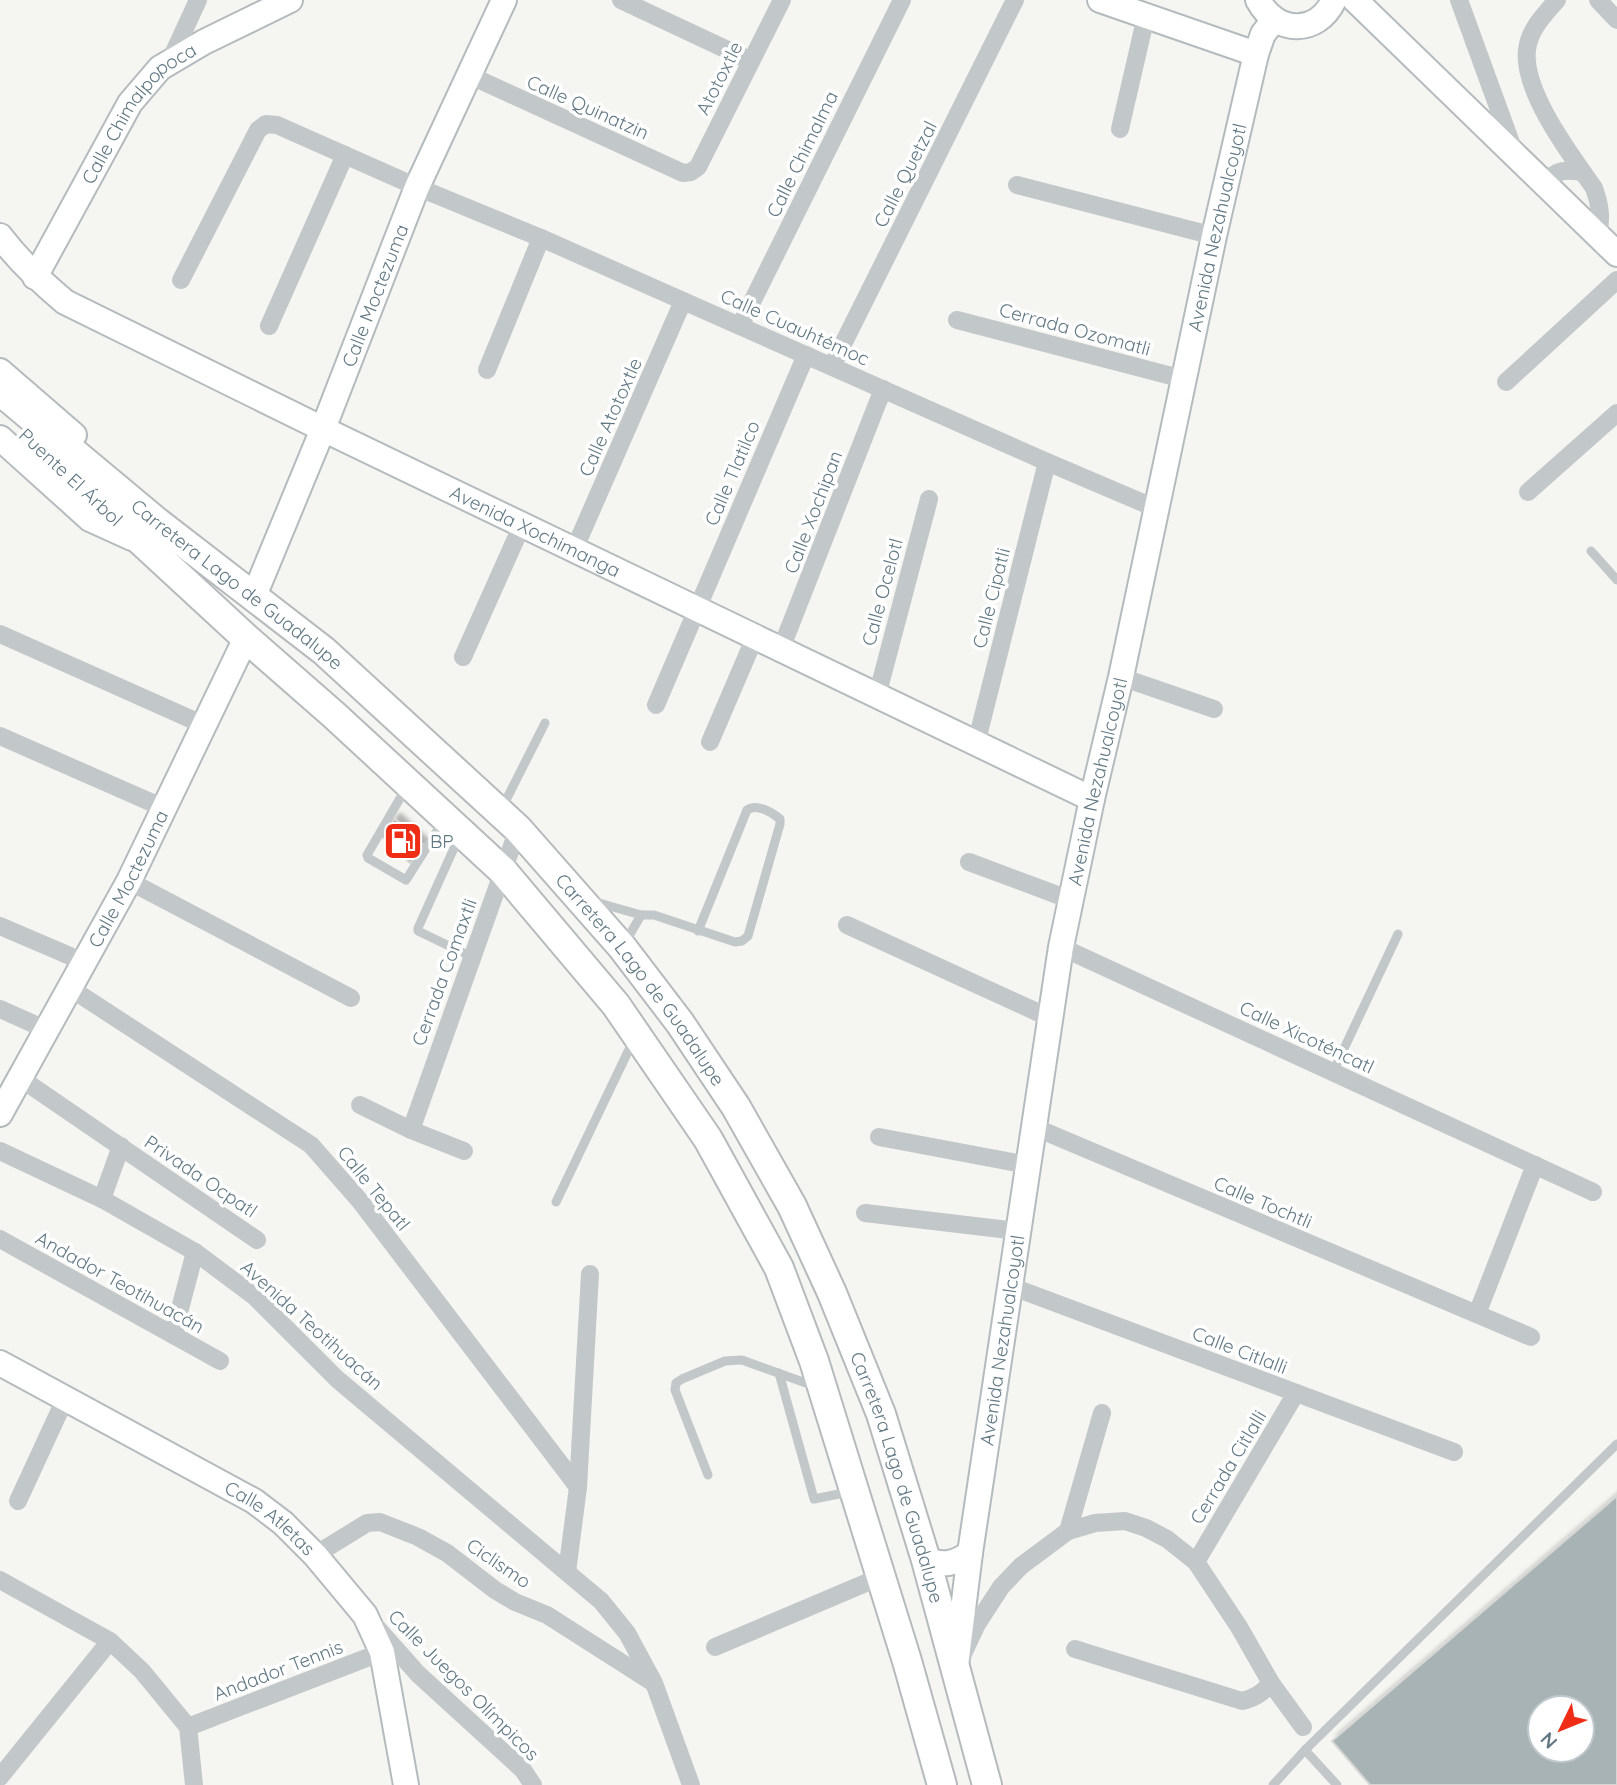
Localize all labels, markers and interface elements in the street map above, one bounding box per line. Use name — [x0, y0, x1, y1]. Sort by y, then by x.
street label: Calle Chimalpopoca — [76, 37, 200, 188]
street label: Atotoxtle — [690, 37, 748, 119]
street label: Calle Quinatzin — [523, 69, 653, 145]
street label: Calle Chimalma — [761, 87, 843, 221]
street label: Calle Quetzal — [868, 117, 942, 231]
street label: Avenida Nezahualcoyotl — [1182, 121, 1252, 334]
street label: Calle Moctezuma — [336, 221, 413, 370]
street label: Calle Cuauhtémoc — [717, 283, 873, 371]
street label: Cerrada Ozomatli — [997, 297, 1153, 361]
street label: Calle Atotoxtle — [573, 354, 647, 480]
street label: Calle Tlatilco — [699, 417, 765, 529]
street label: Puente El Árbol — [14, 423, 128, 531]
street label: Calle Xochipan — [779, 447, 847, 577]
street label: Avenida Xochimanga — [446, 480, 624, 582]
street label: Carretera Lago de Guadalupe — [126, 494, 348, 675]
street label: Calle Ocelotl — [856, 536, 908, 648]
street label: Calle Cipatli — [967, 545, 1015, 651]
street label: Avenida Nezahualcoyotl — [1062, 675, 1132, 888]
street label: Calle Moctezuma — [83, 806, 173, 952]
fuel station icon: BP — [382, 820, 424, 862]
place label: BP — [430, 829, 454, 853]
street label: Carretera Lago de Guadalupe — [550, 868, 730, 1090]
street label: Cerrada Comaxtli — [406, 895, 482, 1049]
street label: Calle Xicoténcatl — [1236, 995, 1378, 1079]
street label: Privada Ocpatl — [140, 1129, 262, 1223]
street label: Calle Tepatl — [333, 1141, 415, 1235]
street label: Calle Tochtli — [1210, 1171, 1316, 1233]
street label: Andador Teotihuacán — [31, 1226, 209, 1338]
street label: Avenida Nezahualcoyotl — [974, 1233, 1030, 1447]
street label: Avenida Teotihuacán — [236, 1255, 388, 1395]
street label: Calle Citlalli — [1189, 1321, 1291, 1379]
street label: Carretera Lago de Guadalupe — [845, 1348, 949, 1606]
street label: Cerrada Citlalli — [1185, 1406, 1271, 1528]
street label: Calle Atletas — [221, 1475, 321, 1561]
street label: Ciclismo — [462, 1533, 536, 1593]
street label: Calle Juegos Olímpicos — [383, 1604, 545, 1766]
street label: Andador Tennis — [210, 1634, 346, 1706]
north arrow — [1526, 1694, 1596, 1764]
text: N — [1535, 1727, 1562, 1754]

